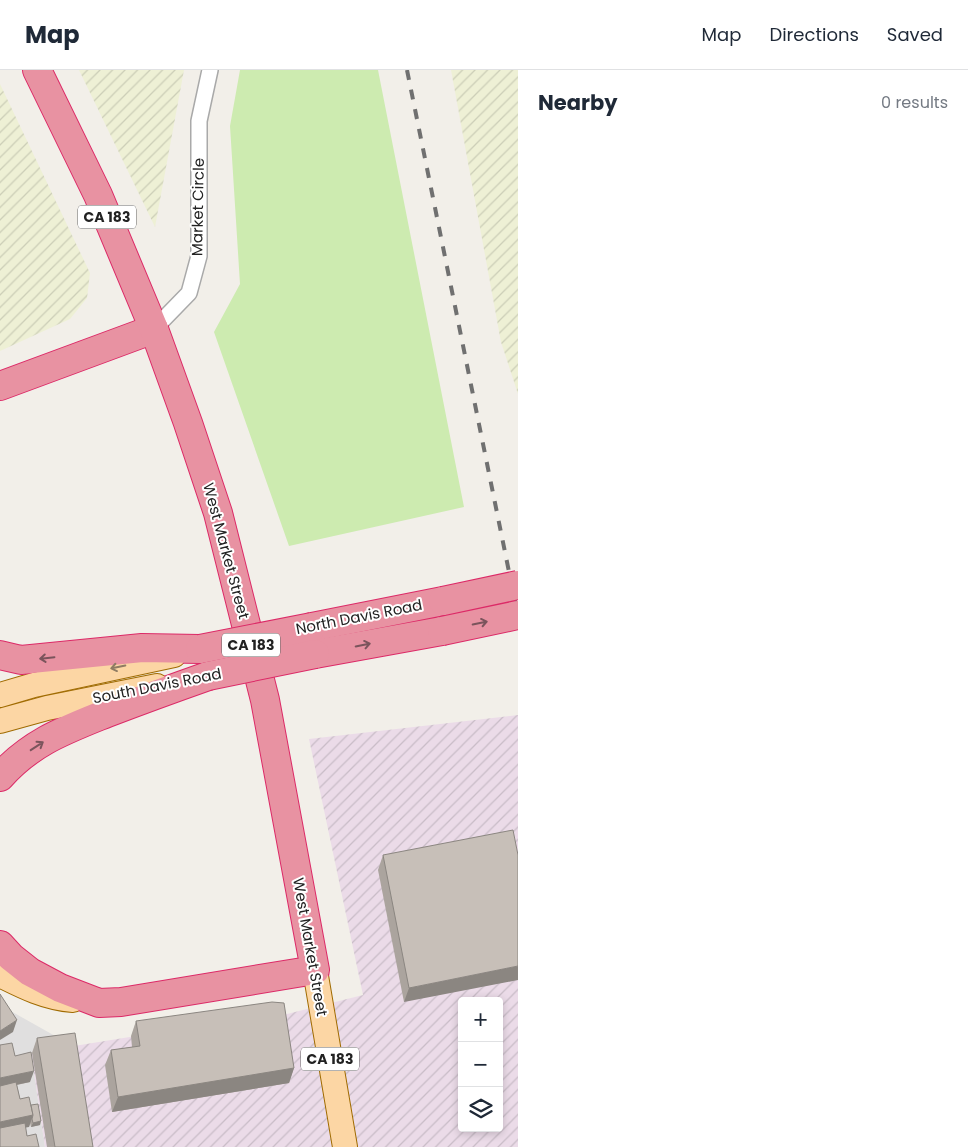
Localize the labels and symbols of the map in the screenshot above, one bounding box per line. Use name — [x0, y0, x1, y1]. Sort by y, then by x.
street label: Market Circle — [186, 158, 209, 256]
road number: CA 183 — [78, 206, 136, 228]
street label: West Market Street — [198, 480, 255, 621]
street label: North Davis Road — [294, 594, 424, 639]
one-way arrow — [472, 618, 488, 627]
road number: CA 183 — [222, 634, 280, 656]
one-way arrow — [355, 640, 371, 650]
one-way arrow — [39, 653, 55, 663]
street label: South Davis Road — [91, 663, 223, 708]
one-way arrow — [111, 663, 127, 672]
one-way arrow — [30, 741, 44, 751]
street label: West Market Street — [288, 876, 333, 1018]
road number: CA 183 — [301, 1048, 359, 1071]

